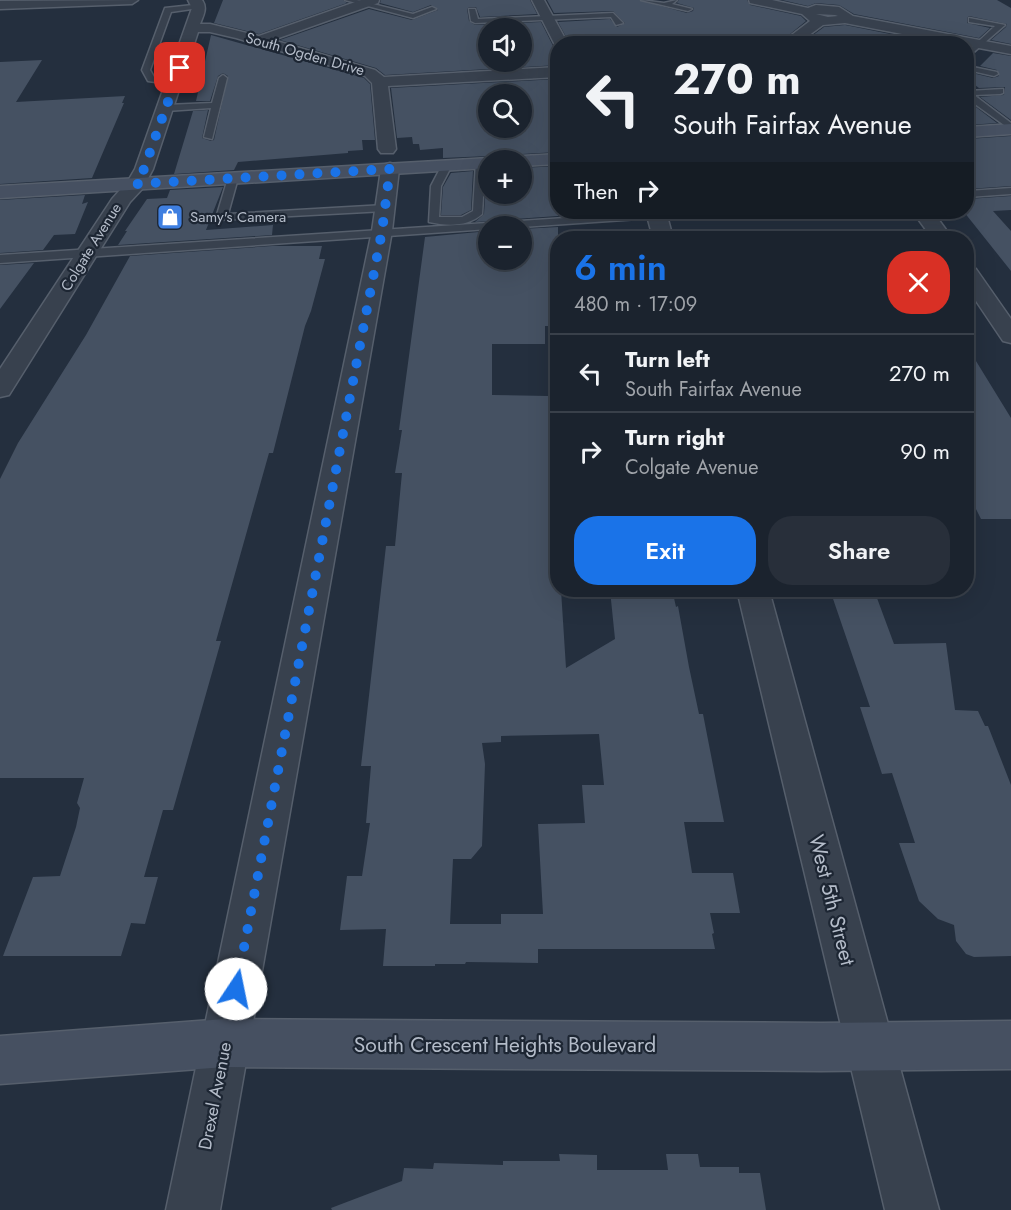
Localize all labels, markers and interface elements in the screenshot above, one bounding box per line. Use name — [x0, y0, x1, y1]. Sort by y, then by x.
map controls — [478, 18, 532, 270]
button: sound — [478, 18, 532, 72]
street label: South Ogden Drive — [243, 27, 367, 82]
pin — [154, 42, 205, 93]
text: 270 m — [673, 49, 801, 110]
icon: arrive — [163, 51, 196, 84]
icon: left — [574, 60, 652, 138]
button: search — [478, 84, 532, 138]
text: South Fairfax Avenue — [673, 105, 912, 144]
button: + — [478, 150, 532, 204]
icon: right — [631, 174, 664, 207]
text: Then — [574, 175, 619, 207]
street label: Colgate Avenue — [55, 198, 127, 295]
shop icon: Samy's Camera — [155, 202, 185, 232]
place label: Samy's Camera — [190, 206, 286, 228]
button: − — [478, 216, 532, 270]
text: 6 min — [574, 241, 667, 293]
button: close — [887, 251, 950, 314]
text: 480 m · 17:09 — [574, 290, 697, 319]
text: Turn left — [625, 343, 710, 375]
icon: left — [574, 357, 607, 390]
text: 270 m — [889, 357, 950, 389]
text: South Fairfax Avenue — [625, 375, 802, 404]
text: Turn right — [625, 421, 725, 453]
icon: right — [574, 435, 607, 468]
text: 90 m — [900, 435, 950, 467]
text: Colgate Avenue — [625, 453, 759, 482]
button: Exit — [574, 516, 756, 585]
button: Share — [768, 516, 950, 585]
street label: West 5th Street — [801, 831, 863, 969]
position arrow — [204, 957, 268, 1021]
street label: South Crescent Heights Boulevard — [354, 1030, 656, 1060]
street label: Drexel Avenue — [192, 1040, 238, 1152]

